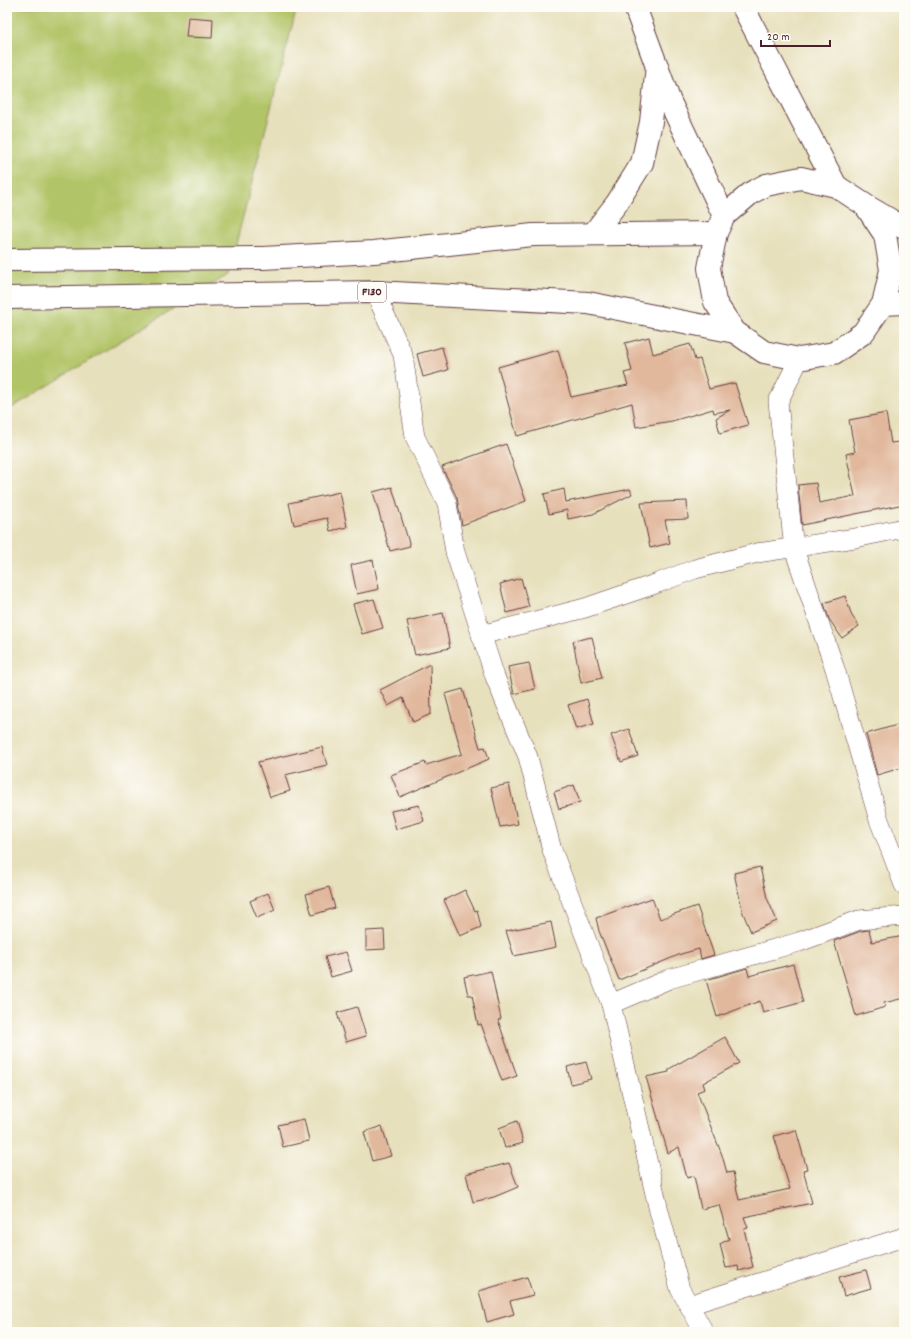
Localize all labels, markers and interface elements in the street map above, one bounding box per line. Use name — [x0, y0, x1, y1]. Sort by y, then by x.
scale bar — [761, 22, 830, 48]
text: 20 m — [767, 29, 790, 46]
road number: F130 — [358, 282, 386, 302]

